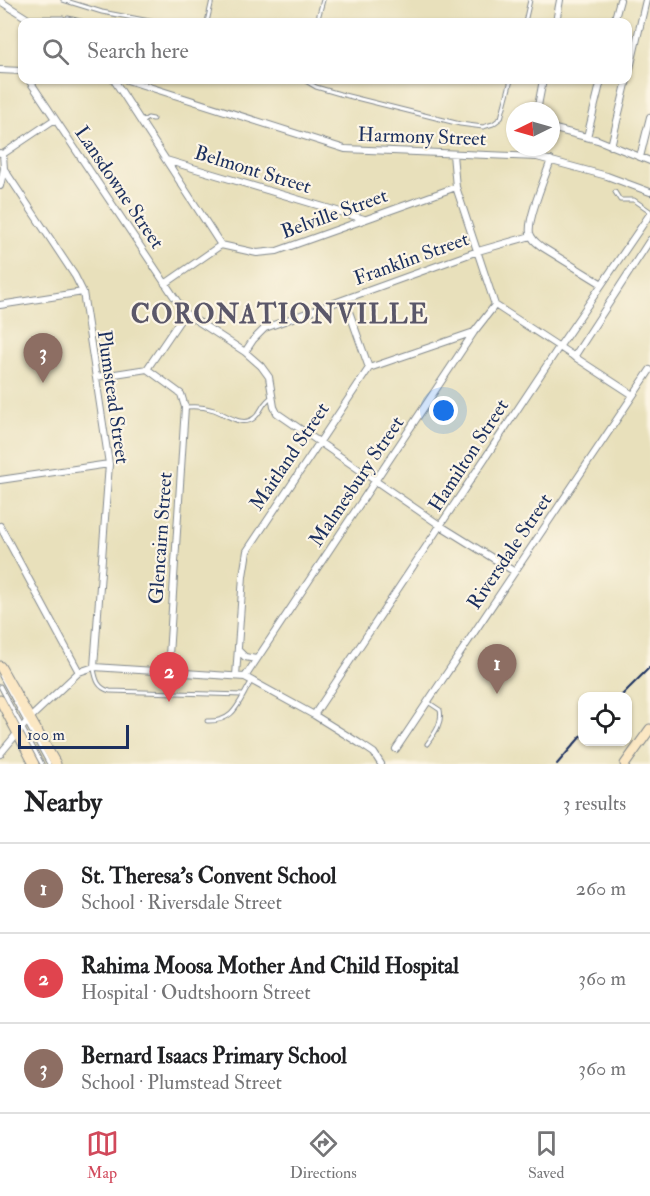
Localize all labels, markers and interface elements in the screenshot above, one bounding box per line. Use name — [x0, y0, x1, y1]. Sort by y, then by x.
search box — [18, 18, 632, 84]
icon: search — [39, 35, 72, 68]
text: Search here — [87, 37, 189, 65]
north arrow — [506, 102, 560, 156]
street label: Lansdowne Street — [69, 121, 170, 254]
street label: Harmony Street — [357, 122, 487, 151]
street label: Belmont Street — [191, 140, 315, 199]
street label: Belville Street — [278, 182, 391, 244]
street label: Franklin Street — [350, 226, 473, 291]
district label: CORONATIONVILLE — [131, 299, 429, 331]
street label: Plumstead Street — [92, 329, 135, 466]
pin: 3 — [24, 334, 63, 383]
street label: Hamilton Street — [423, 394, 514, 516]
your location — [429, 396, 458, 425]
street label: Maitland Street — [244, 397, 335, 515]
street label: Malmesbury Street — [304, 411, 410, 551]
street label: Glencairn Street — [143, 471, 178, 605]
street label: Riversdale Street — [461, 488, 558, 614]
pin: 1 — [478, 644, 516, 694]
pin: 2 — [150, 652, 188, 702]
map controls — [578, 692, 632, 746]
button: locate — [578, 692, 632, 746]
scale bar — [18, 722, 129, 750]
text: 100 m — [27, 725, 65, 745]
text: Nearby — [24, 787, 102, 819]
text: 3 results — [563, 791, 626, 816]
text: St. Theresa's Convent School — [81, 862, 336, 890]
text: 1 — [40, 876, 47, 901]
text: 260 m — [576, 876, 626, 901]
text: School · Riversdale Street — [81, 890, 282, 915]
text: Rahima Moosa Mother And Child Hospital — [81, 952, 459, 980]
text: 2 — [38, 966, 49, 991]
text: 360 m — [578, 966, 626, 991]
text: Hospital · Oudtshoorn Street — [81, 980, 311, 1005]
text: Bernard Isaacs Primary School — [81, 1042, 347, 1070]
text: 3 — [40, 1056, 47, 1081]
text: 360 m — [578, 1056, 626, 1081]
text: School · Plumstead Street — [81, 1070, 282, 1095]
tab: Map — [86, 1127, 119, 1183]
tab: Directions — [290, 1127, 357, 1183]
tab: Saved — [528, 1127, 564, 1183]

